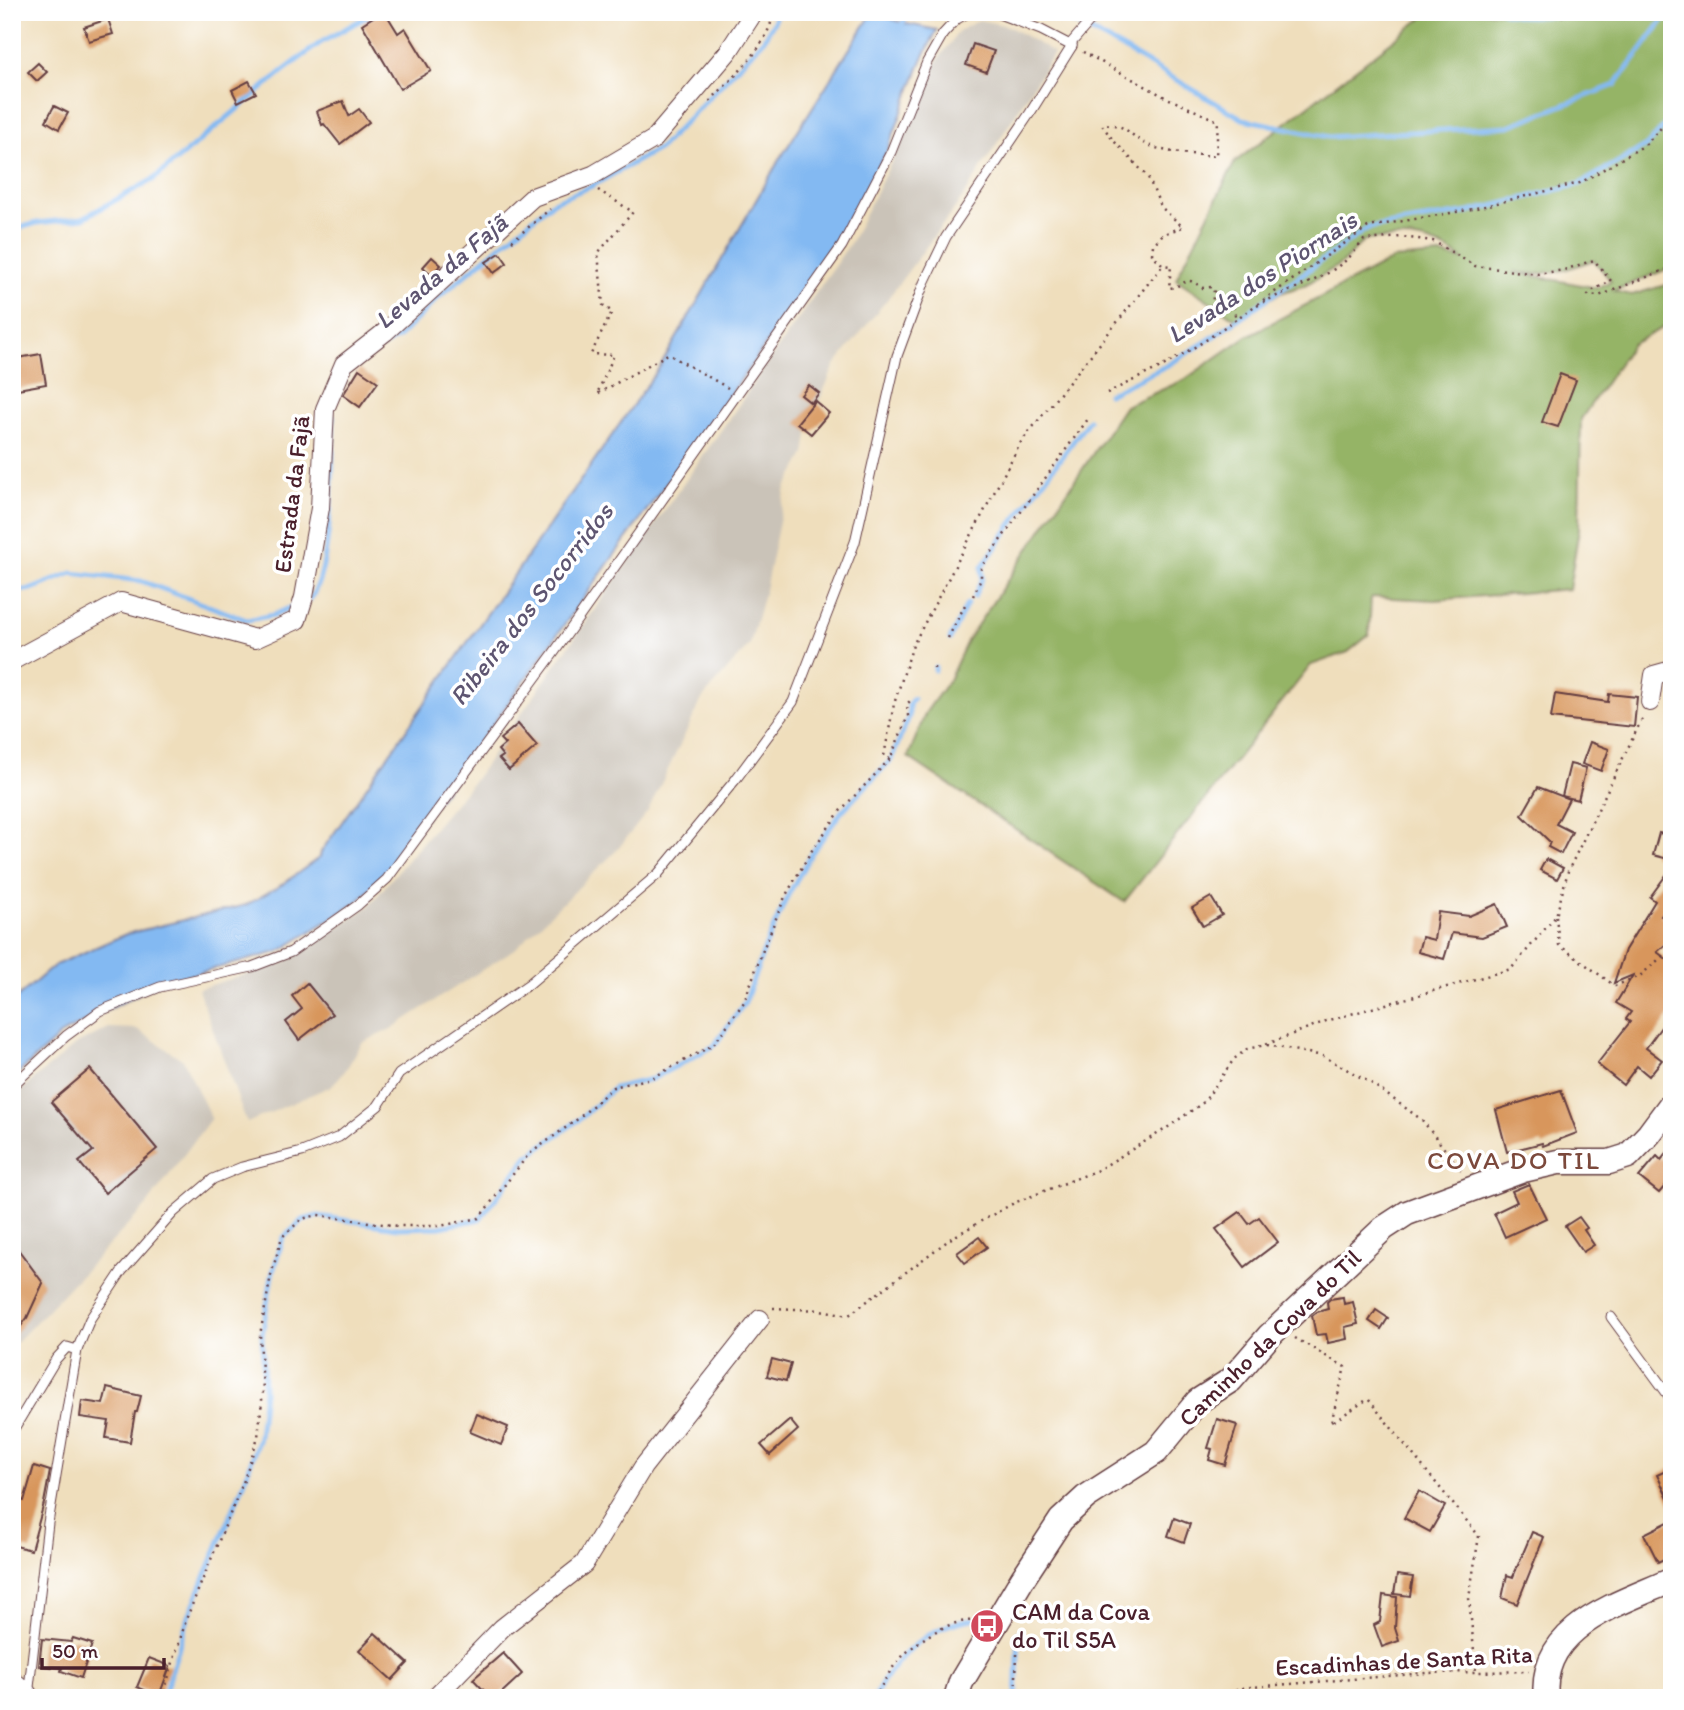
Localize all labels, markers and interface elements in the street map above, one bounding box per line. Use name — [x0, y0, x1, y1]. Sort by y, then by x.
water label: Levada dos Piornais — [1161, 203, 1364, 350]
water label: Levada da Fajã — [368, 205, 515, 336]
street label: Estrada da Fajã — [267, 413, 316, 574]
water label: Ribeira dos Socorridos — [442, 495, 621, 712]
district label: COVA DO TIL — [1427, 1144, 1601, 1176]
street label: Caminho da Cova do Til — [1172, 1243, 1367, 1432]
place label: CAM da Cova do Til S5A — [1012, 1597, 1150, 1654]
bus stop icon: CAM da Cova do Til S5A — [968, 1607, 1006, 1645]
scale bar — [42, 1626, 164, 1670]
text: 50 m — [52, 1638, 99, 1663]
street label: Escadinhas de Santa Rita — [1274, 1639, 1534, 1682]

